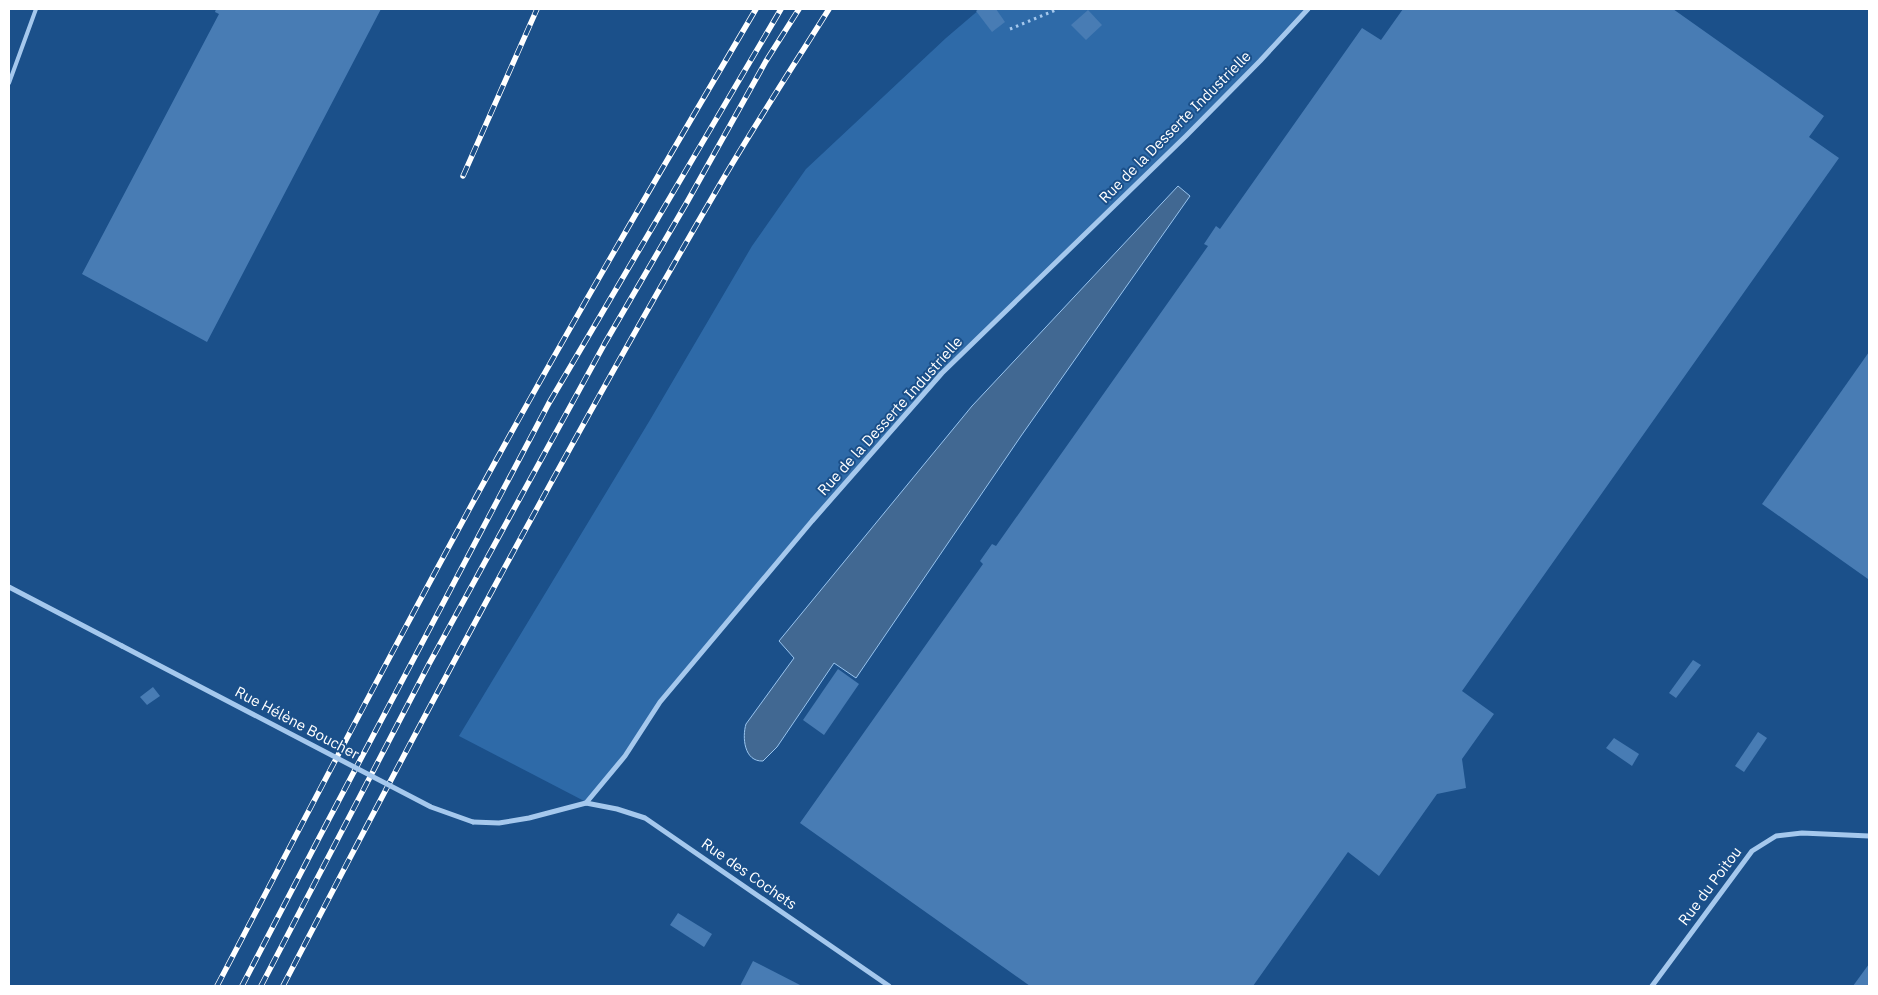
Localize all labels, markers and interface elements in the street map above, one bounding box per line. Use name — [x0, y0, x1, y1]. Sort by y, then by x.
street label: Rue de la Desserte Industrielle — [1095, 47, 1255, 207]
street label: Rue de la Desserte Industrielle — [813, 332, 966, 499]
street label: Rue Hélène Boucher — [232, 682, 363, 764]
street label: Rue des Cochets — [698, 834, 801, 914]
street label: Rue du Poitou — [1674, 843, 1745, 929]

